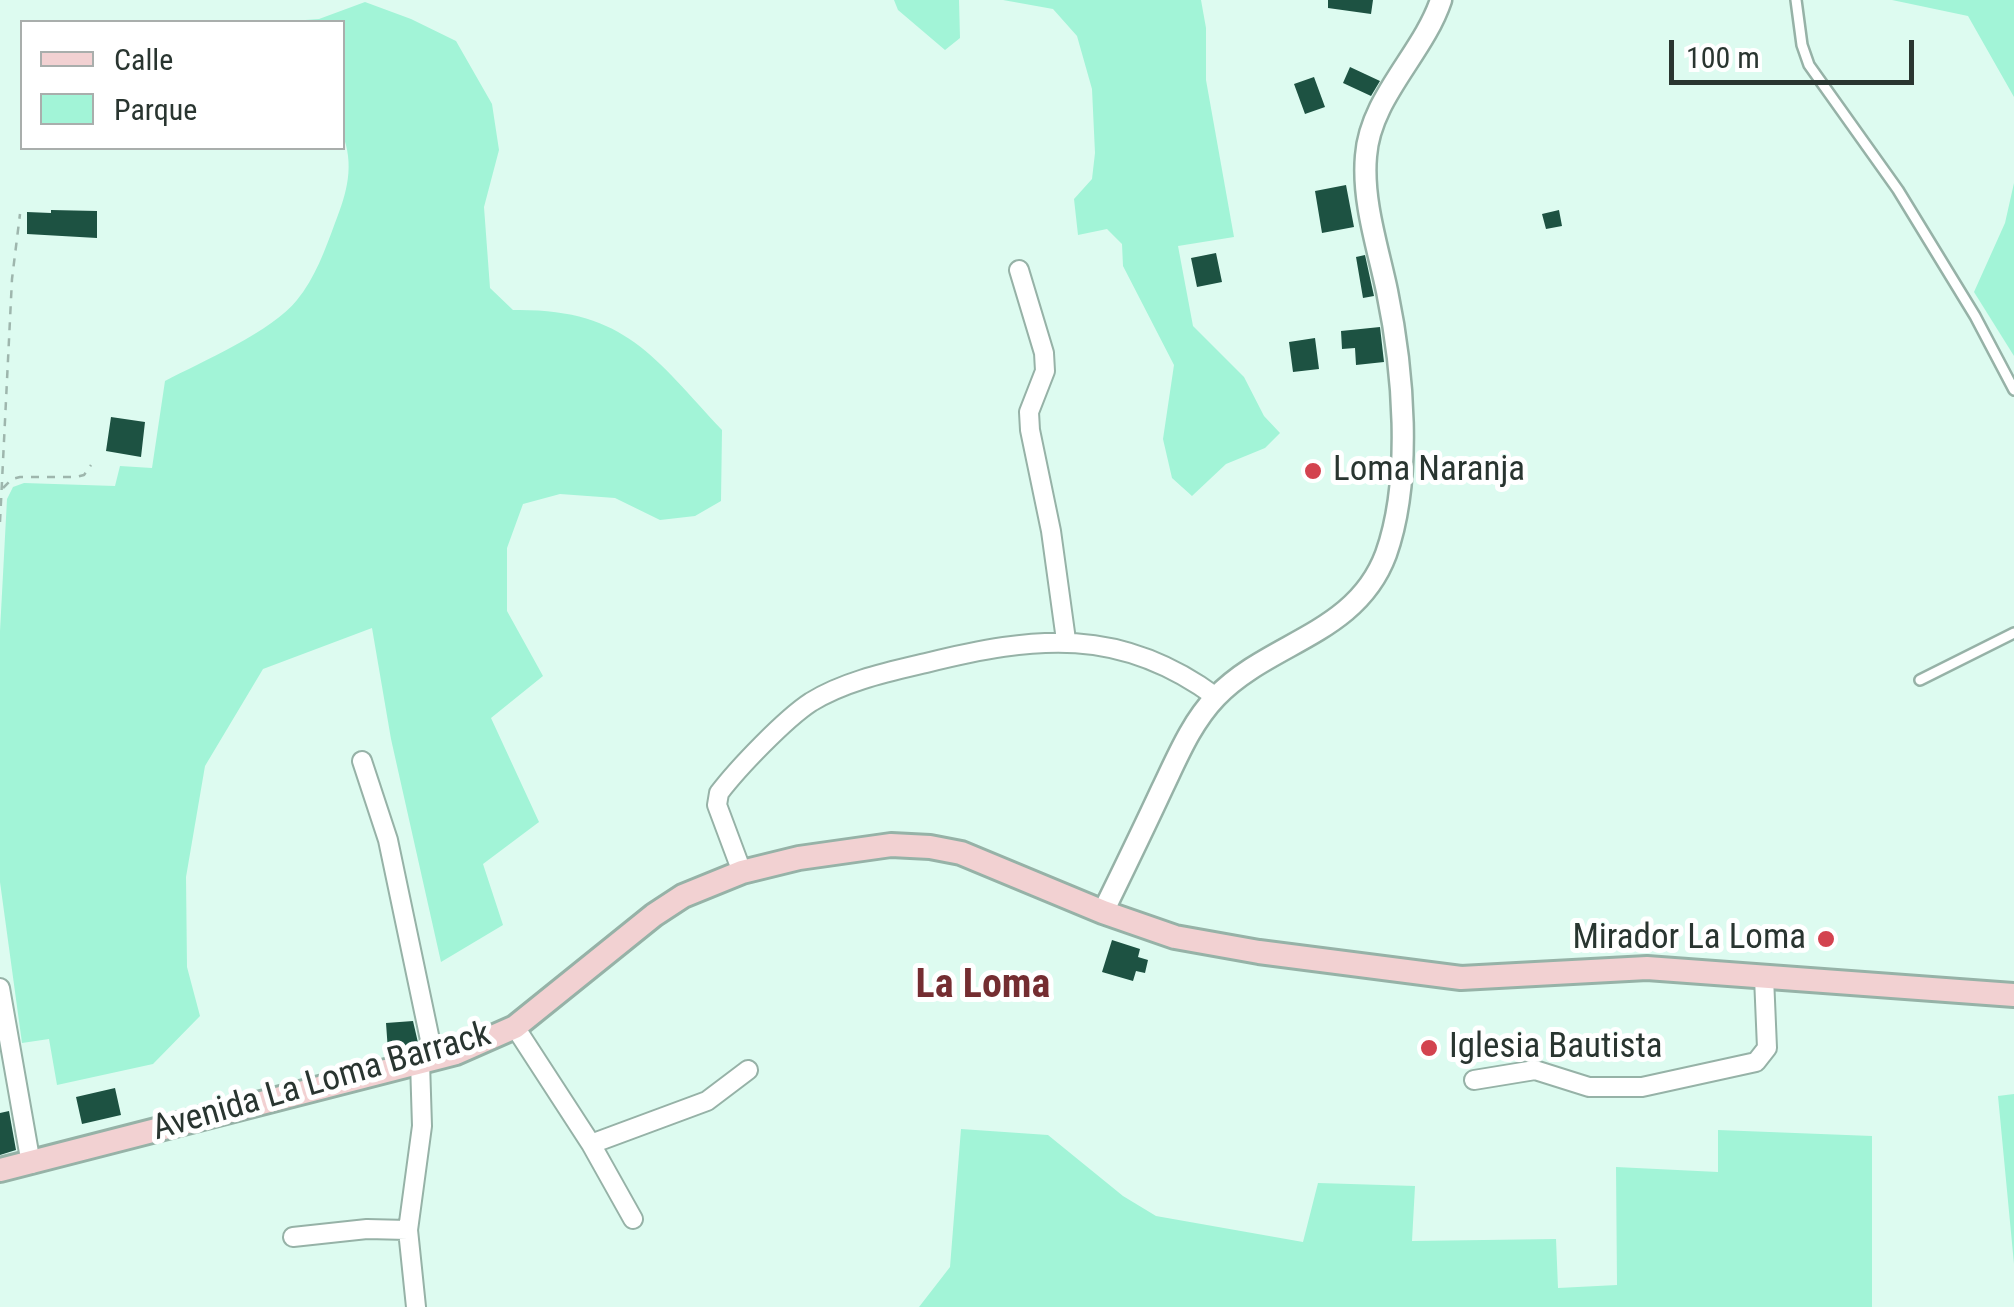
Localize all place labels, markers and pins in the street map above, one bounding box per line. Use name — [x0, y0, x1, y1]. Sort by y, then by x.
place label: Loma Naranja — [1333, 450, 1525, 492]
marker: Loma Naranja — [1302, 460, 1324, 482]
place label: Mirador La Loma — [1572, 918, 1806, 960]
marker: Mirador La Loma — [1815, 928, 1837, 950]
place label: Iglesia Bautista — [1449, 1027, 1663, 1069]
marker: Iglesia Bautista — [1418, 1037, 1440, 1059]

